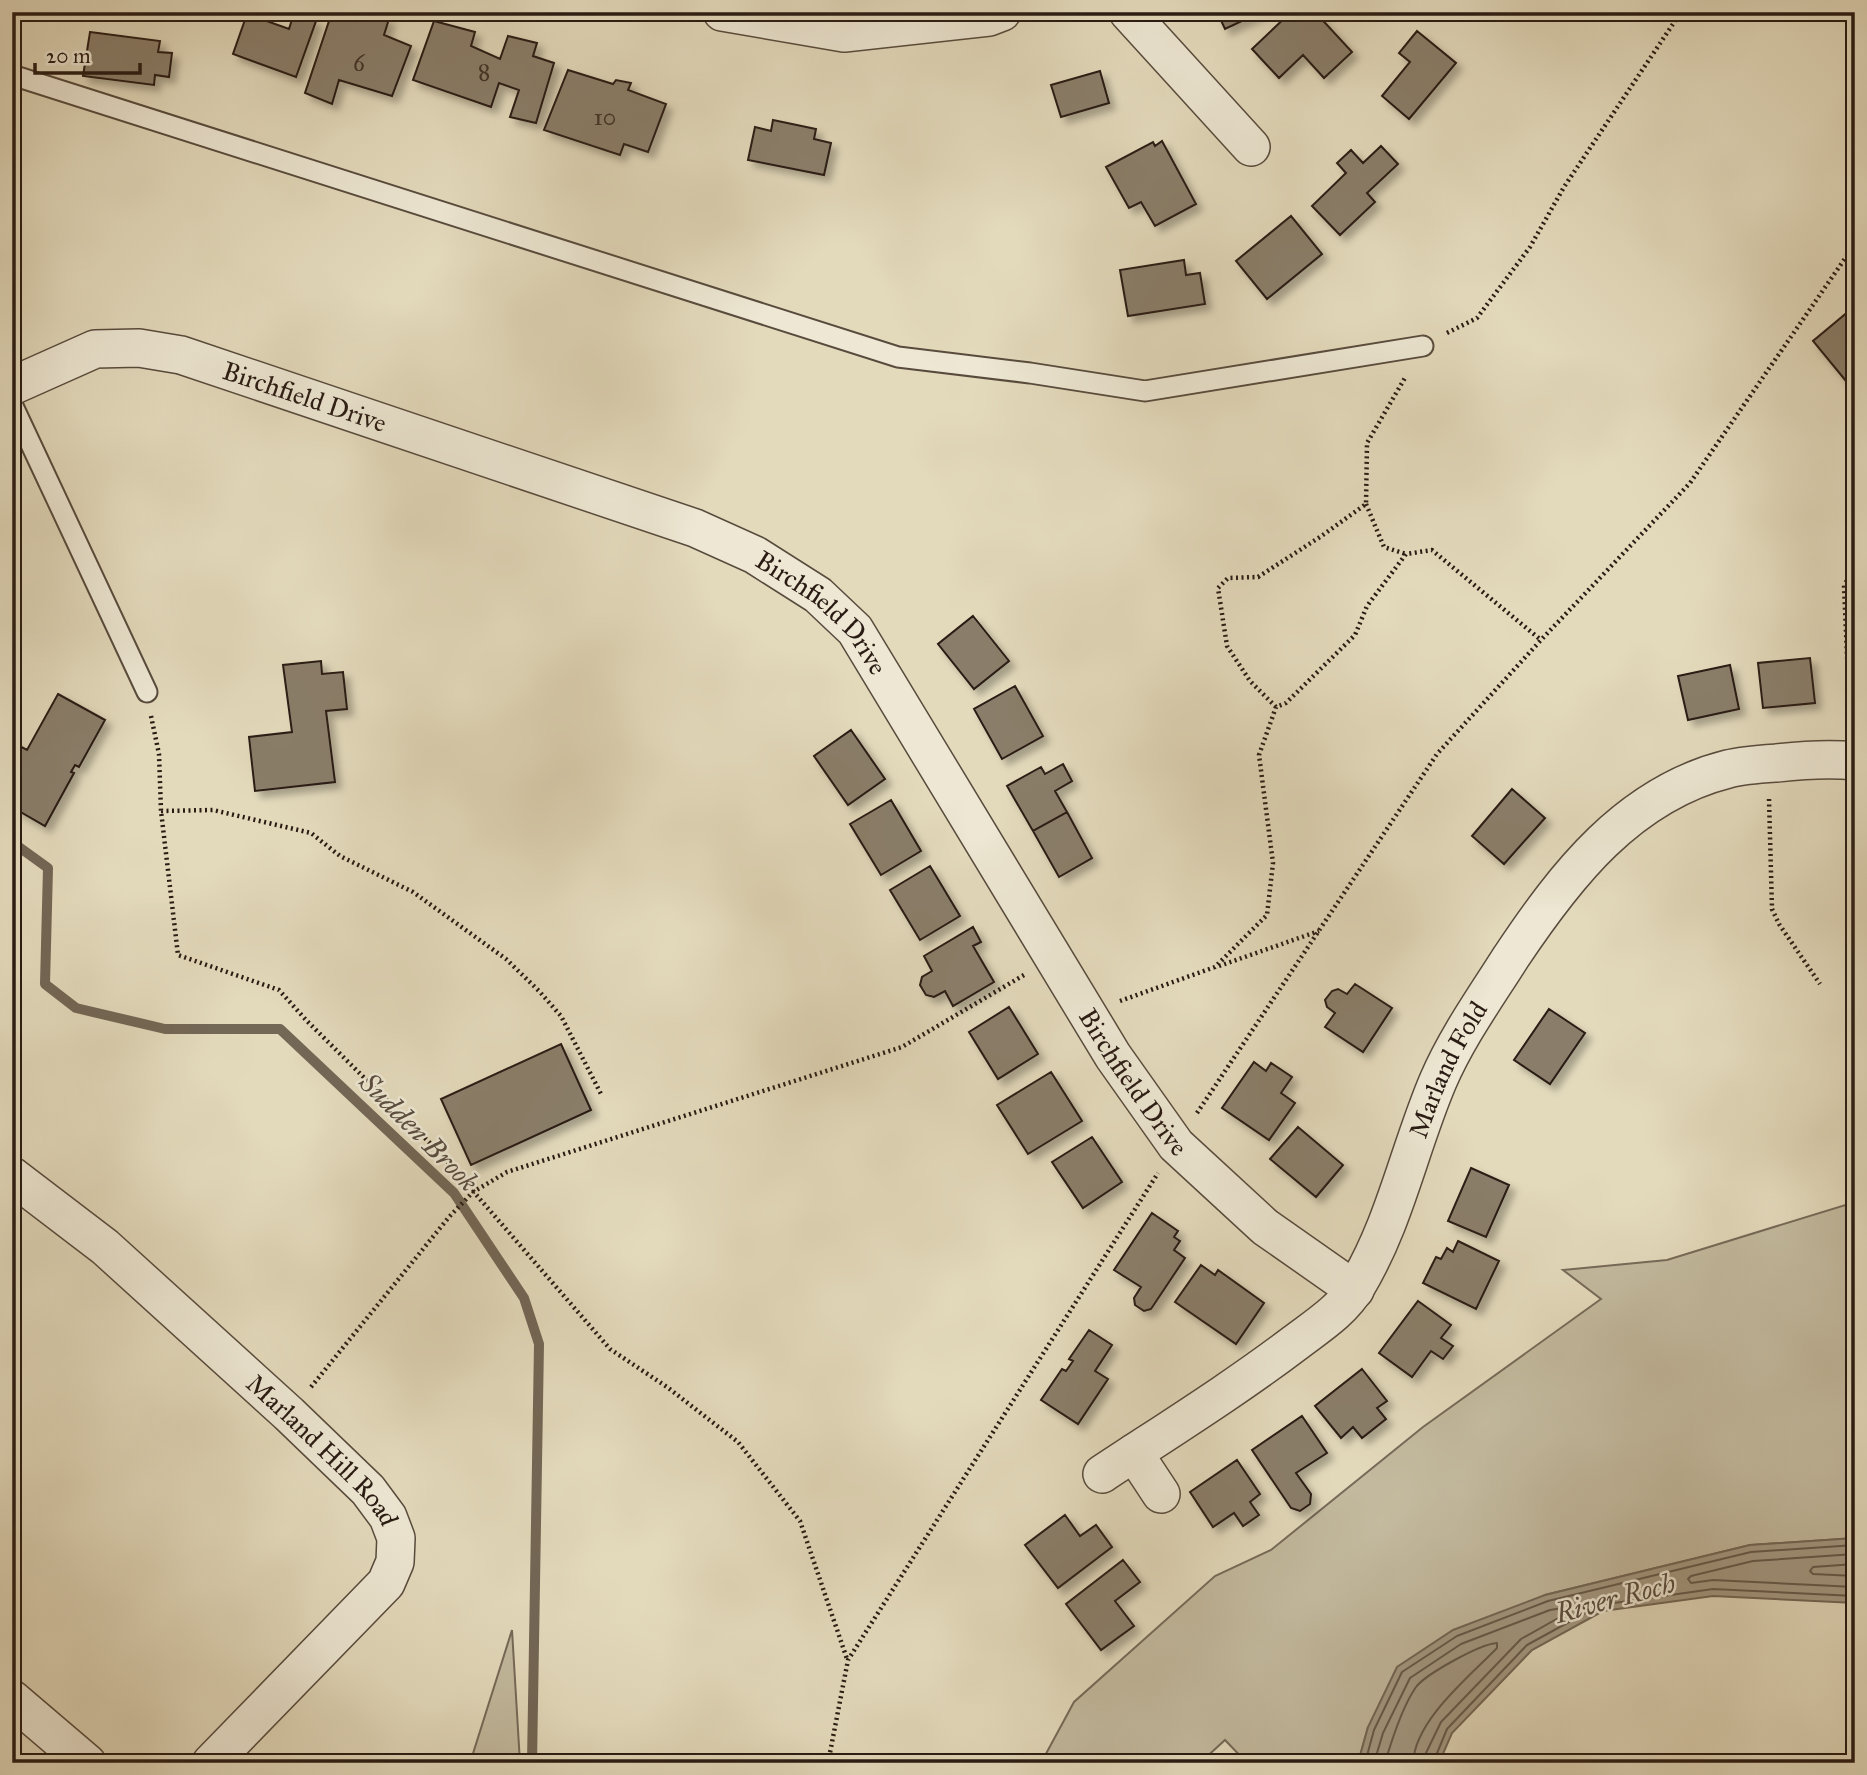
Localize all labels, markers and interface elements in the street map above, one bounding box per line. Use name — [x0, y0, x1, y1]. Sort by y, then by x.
scale bar — [35, 32, 140, 76]
text: 20 m — [46, 43, 91, 69]
house number: 6 — [353, 49, 366, 77]
house number: 8 — [478, 58, 490, 86]
house number: 10 — [594, 103, 616, 131]
street label: Birchfield Drive — [219, 354, 391, 439]
street label: Birchfield Drive — [750, 544, 894, 681]
street label: Marland Fold — [1402, 995, 1494, 1142]
street label: Birchfield Drive — [1072, 1003, 1194, 1163]
water label: Sudden Brook — [351, 1064, 486, 1199]
street label: Marland Hill Road — [240, 1367, 406, 1530]
water label: River Roch — [1550, 1565, 1679, 1631]

